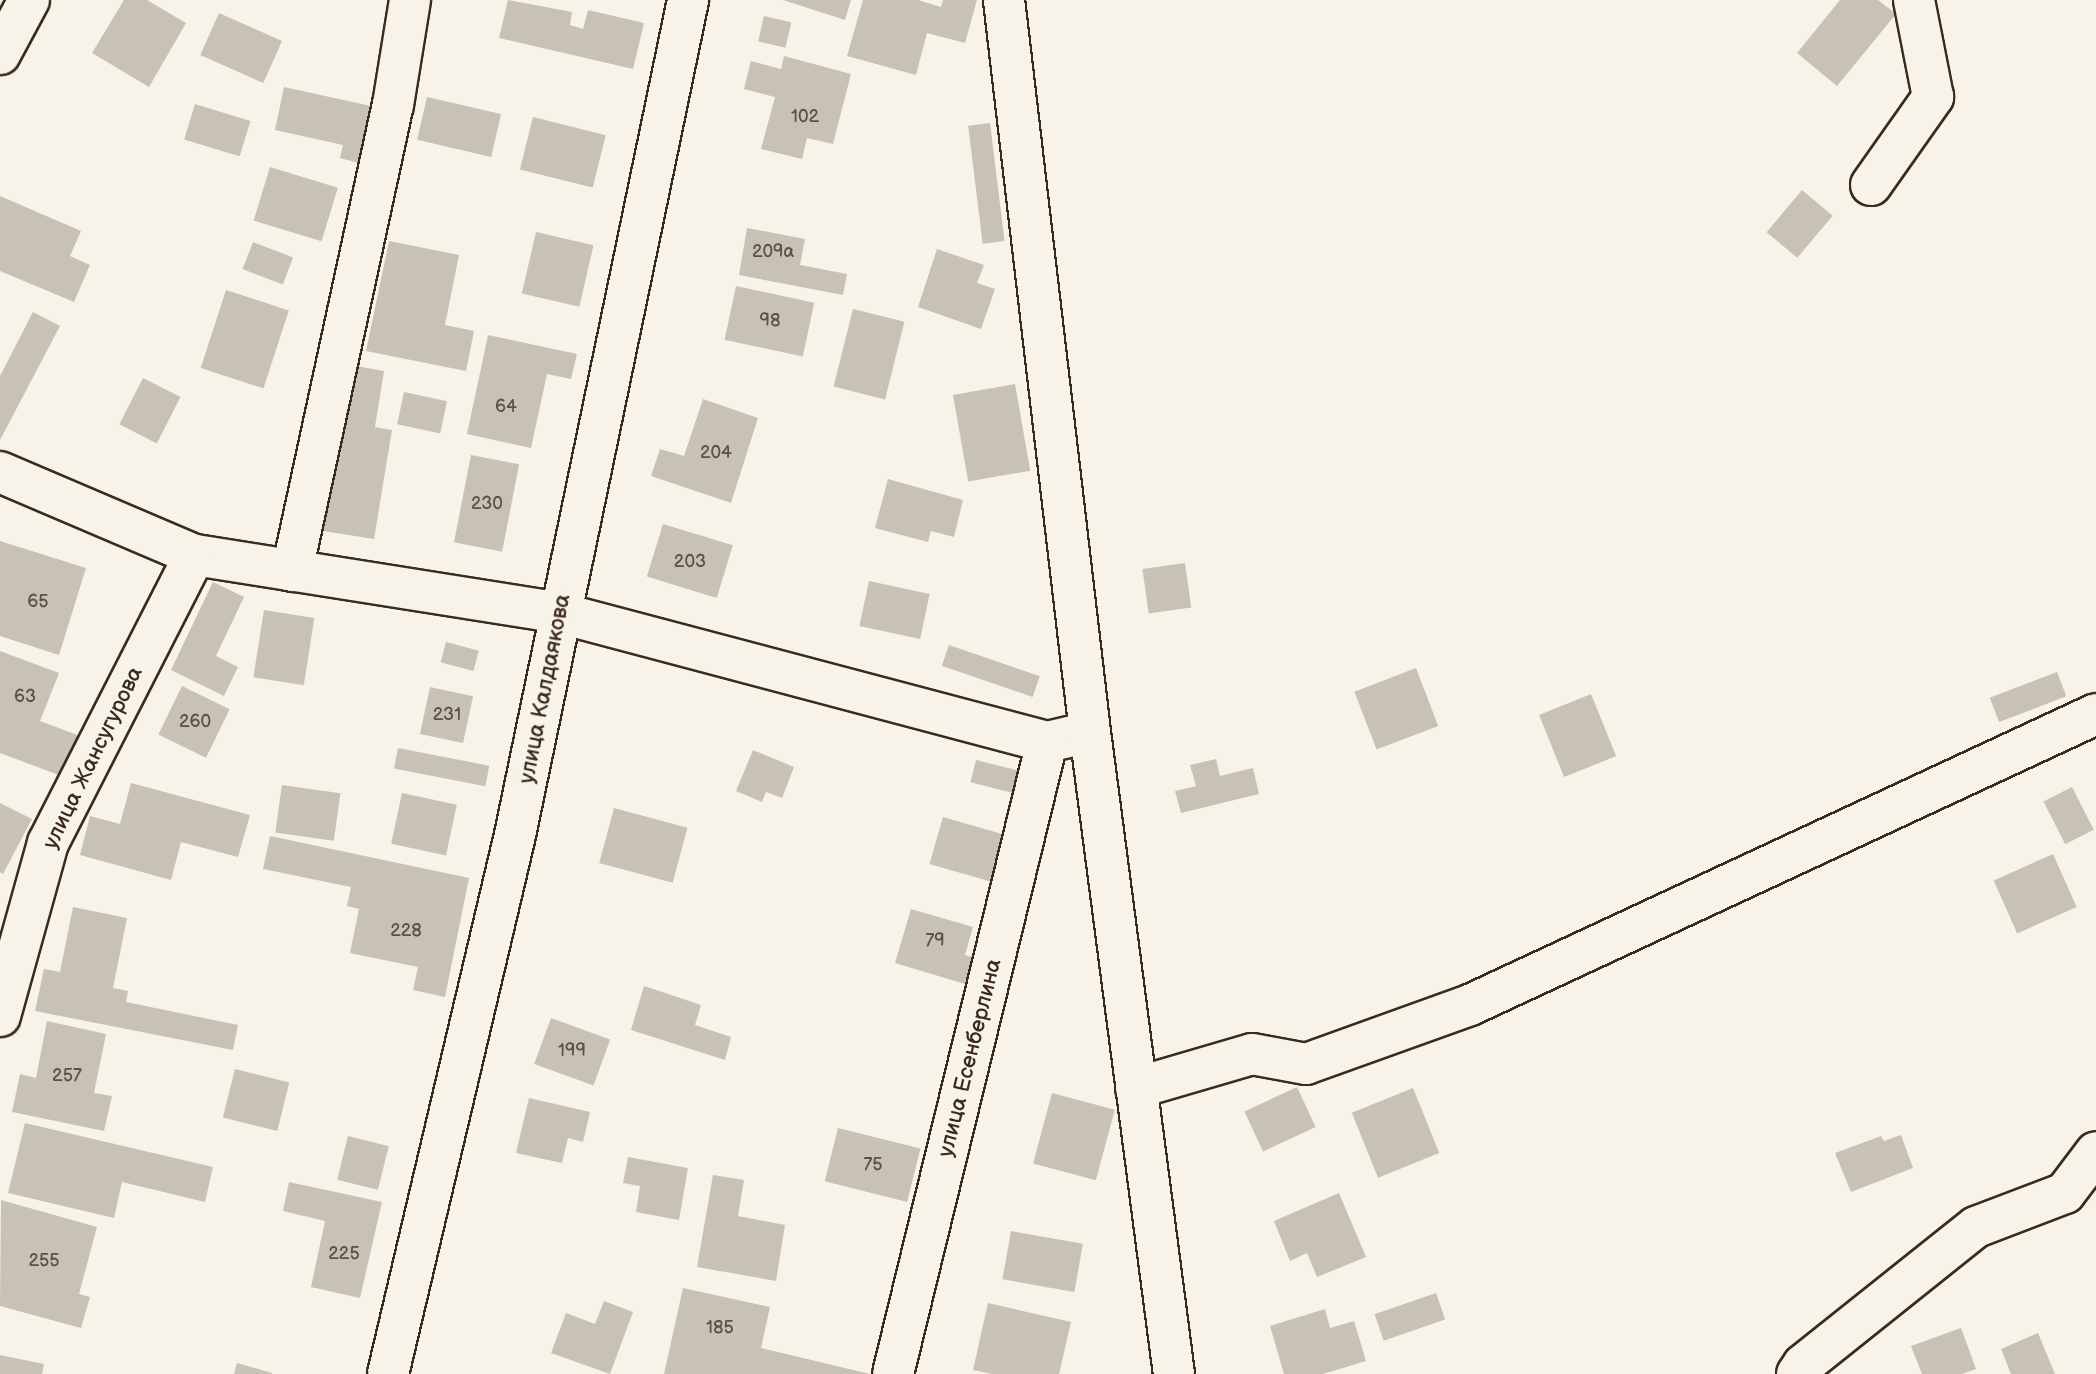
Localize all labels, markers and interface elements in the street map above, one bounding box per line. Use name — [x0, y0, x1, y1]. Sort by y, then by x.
house number: 102 — [791, 106, 819, 128]
house number: 209а — [752, 241, 794, 263]
house number: 98 — [760, 310, 780, 332]
house number: 64 — [495, 396, 517, 418]
house number: 204 — [700, 442, 732, 464]
house number: 230 — [471, 493, 503, 515]
house number: 203 — [674, 551, 706, 573]
house number: 65 — [27, 591, 49, 613]
street label: улица Калдаякова — [514, 592, 576, 786]
street label: улица Жансугурова — [37, 663, 149, 853]
house number: 63 — [14, 686, 36, 708]
house number: 231 — [433, 704, 461, 726]
house number: 260 — [179, 711, 211, 733]
house number: 228 — [390, 920, 422, 942]
house number: 79 — [925, 930, 945, 952]
street label: улица Есенберлина — [933, 956, 1007, 1160]
house number: 199 — [558, 1040, 586, 1062]
house number: 257 — [52, 1065, 82, 1087]
house number: 75 — [863, 1154, 883, 1176]
house number: 225 — [328, 1243, 360, 1265]
house number: 255 — [28, 1250, 60, 1272]
house number: 185 — [706, 1317, 734, 1339]

